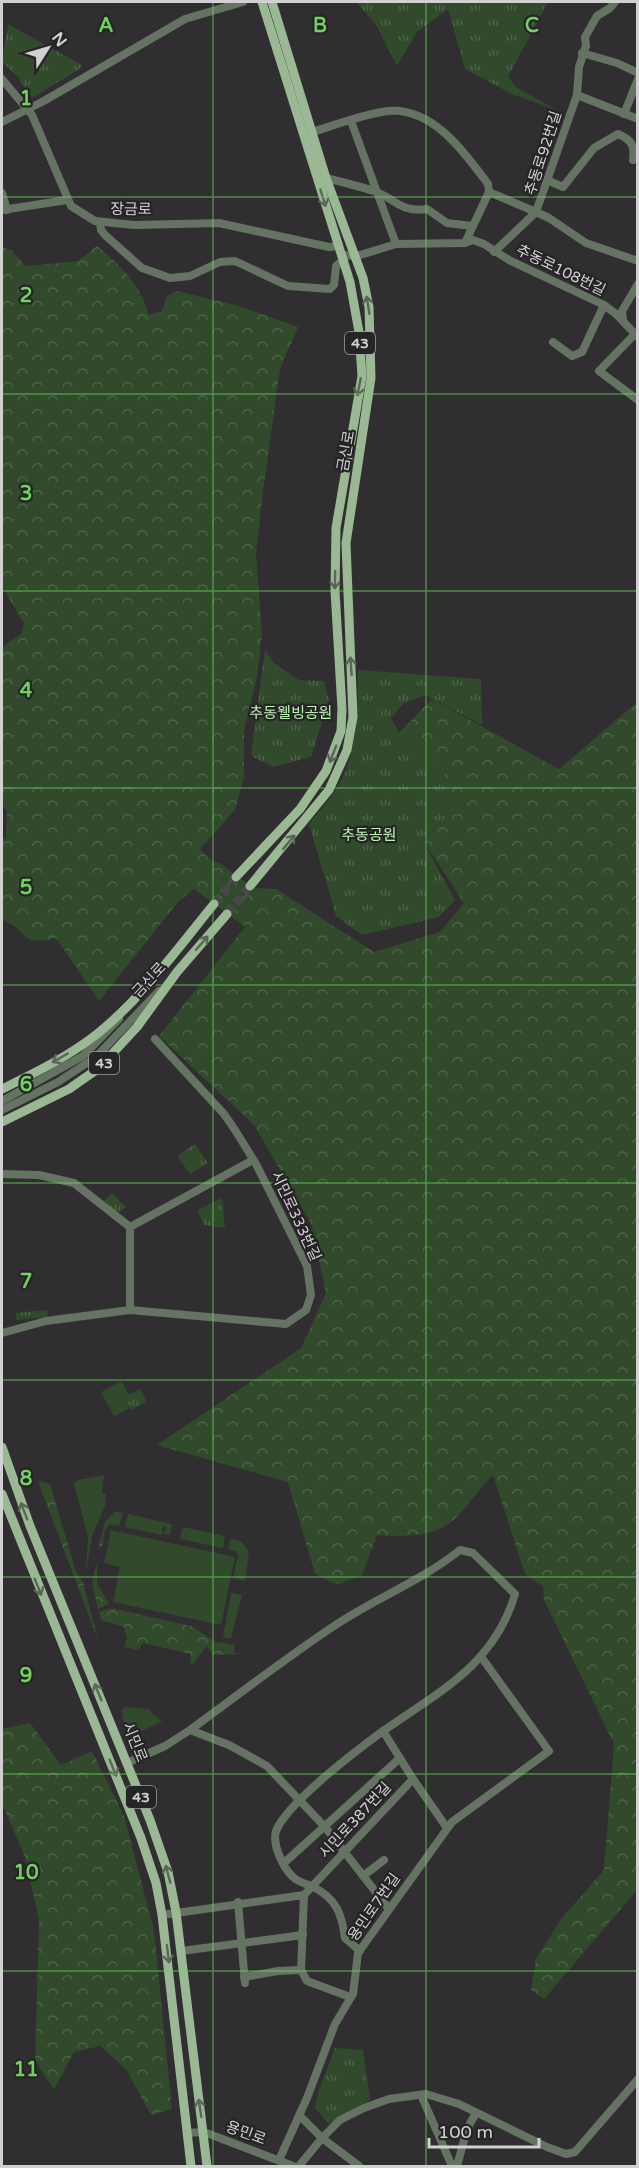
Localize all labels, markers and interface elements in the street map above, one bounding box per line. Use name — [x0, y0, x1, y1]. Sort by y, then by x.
text: A — [99, 14, 114, 38]
text: B — [313, 14, 327, 38]
text: C — [525, 14, 539, 38]
north arrow — [18, 18, 78, 78]
text: N — [47, 28, 71, 51]
text: 1 — [20, 87, 32, 111]
street label: 추동로92번길 — [521, 108, 565, 198]
one-way arrow — [318, 188, 329, 207]
street label: 장금로 — [110, 200, 152, 218]
street label: 추동로108번길 — [513, 241, 609, 299]
text: 2 — [20, 284, 32, 308]
one-way arrow — [363, 296, 374, 316]
road number: 43 — [345, 332, 375, 354]
one-way arrow — [353, 377, 364, 397]
street label: 금신로 — [334, 429, 358, 473]
text: 3 — [20, 482, 32, 506]
one-way arrow — [329, 570, 341, 590]
one-way arrow — [345, 656, 356, 676]
text: 4 — [20, 679, 33, 703]
park label: 추동웰빙공원 — [250, 704, 332, 722]
one-way arrow — [327, 744, 338, 763]
park label: 추동공원 — [341, 826, 397, 844]
one-way arrow — [282, 834, 295, 850]
text: 5 — [20, 876, 32, 900]
one-way arrow — [195, 936, 209, 951]
street label: 금신로 — [128, 959, 170, 1001]
one-way arrow — [52, 1052, 69, 1064]
road number: 43 — [89, 1052, 119, 1074]
text: 6 — [20, 1073, 32, 1097]
street label: 시민로333번길 — [267, 1168, 325, 1264]
text: 7 — [20, 1270, 32, 1294]
text: 8 — [20, 1467, 32, 1491]
one-way arrow — [18, 1503, 29, 1521]
one-way arrow — [33, 1578, 44, 1596]
text: 9 — [20, 1664, 32, 1688]
one-way arrow — [92, 1683, 103, 1702]
street label: 시민로 — [119, 1719, 151, 1765]
one-way arrow — [108, 1758, 119, 1776]
street label: 시민로387번길 — [315, 1778, 395, 1862]
road number: 43 — [126, 1786, 156, 1808]
text: 10 — [13, 1861, 39, 1885]
one-way arrow — [162, 1865, 173, 1884]
street label: 용민로7번길 — [344, 1870, 404, 1944]
one-way arrow — [162, 1943, 173, 1963]
text: 11 — [13, 2058, 39, 2082]
one-way arrow — [195, 2099, 206, 2119]
scale bar — [429, 2111, 538, 2149]
street label: 용민로 — [223, 2117, 269, 2149]
text: 100 m — [438, 2121, 493, 2143]

